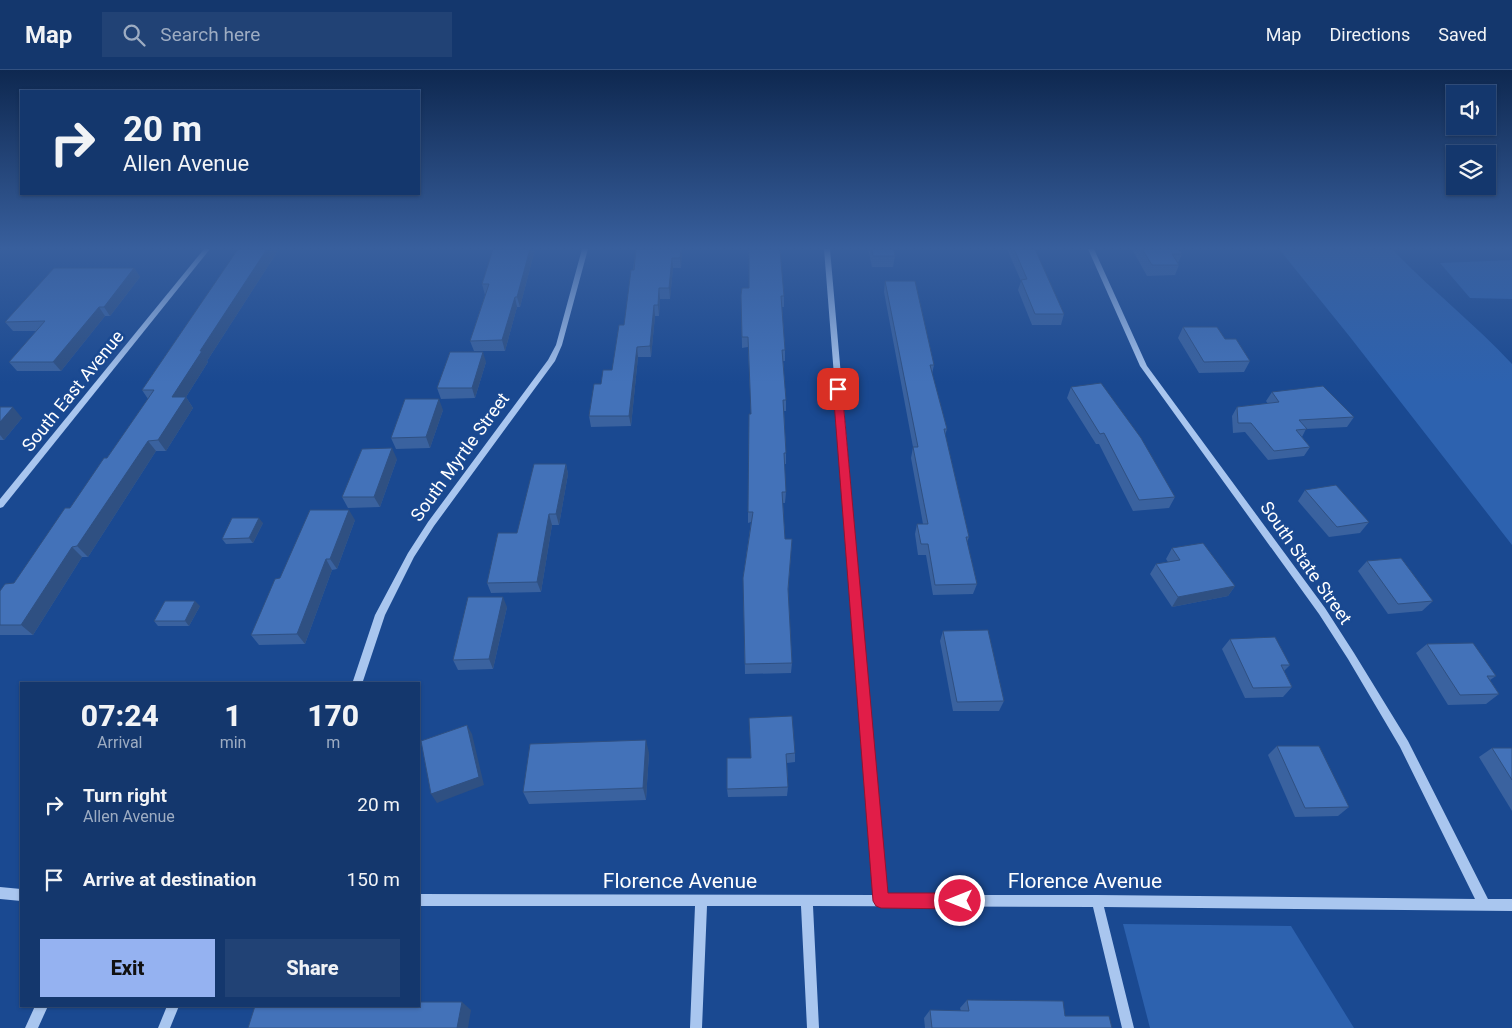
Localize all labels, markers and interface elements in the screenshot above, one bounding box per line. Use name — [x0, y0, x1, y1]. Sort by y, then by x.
search box — [102, 12, 452, 57]
text: Map — [25, 21, 72, 49]
icon: search — [120, 21, 148, 49]
text: Search here — [160, 23, 260, 46]
text: Map — [1266, 24, 1301, 45]
text: Directions — [1329, 24, 1410, 45]
text: Saved — [1438, 24, 1487, 45]
map controls — [1446, 85, 1496, 195]
button: sound — [1446, 85, 1496, 135]
text: 20 m — [123, 109, 202, 150]
icon: right — [40, 110, 105, 175]
button: layers — [1446, 145, 1496, 195]
text: Allen Avenue — [123, 151, 249, 176]
street label: South East Avenue — [17, 326, 128, 455]
pin — [817, 368, 859, 410]
icon: arrive — [824, 375, 852, 403]
street label: South Myrtle Street — [406, 388, 513, 525]
street label: South State Street — [1256, 497, 1357, 628]
text: 07:24 — [81, 698, 159, 733]
text: 1 — [224, 698, 242, 733]
text: 170 — [307, 698, 359, 733]
text: Arrival — [97, 733, 143, 752]
text: min — [220, 733, 246, 752]
text: m — [326, 733, 340, 752]
text: Turn right — [83, 784, 167, 807]
icon: right — [40, 791, 68, 819]
text: 20 m — [357, 793, 400, 816]
text: Allen Avenue — [83, 807, 175, 826]
icon: arrive — [40, 866, 68, 894]
text: Arrive at destination — [83, 868, 256, 891]
text: 150 m — [347, 868, 400, 891]
street label: Florence Avenue — [603, 869, 757, 893]
street label: Florence Avenue — [1008, 869, 1162, 893]
position arrow — [933, 874, 985, 926]
button: Exit — [40, 939, 215, 997]
button: Share — [225, 939, 400, 997]

